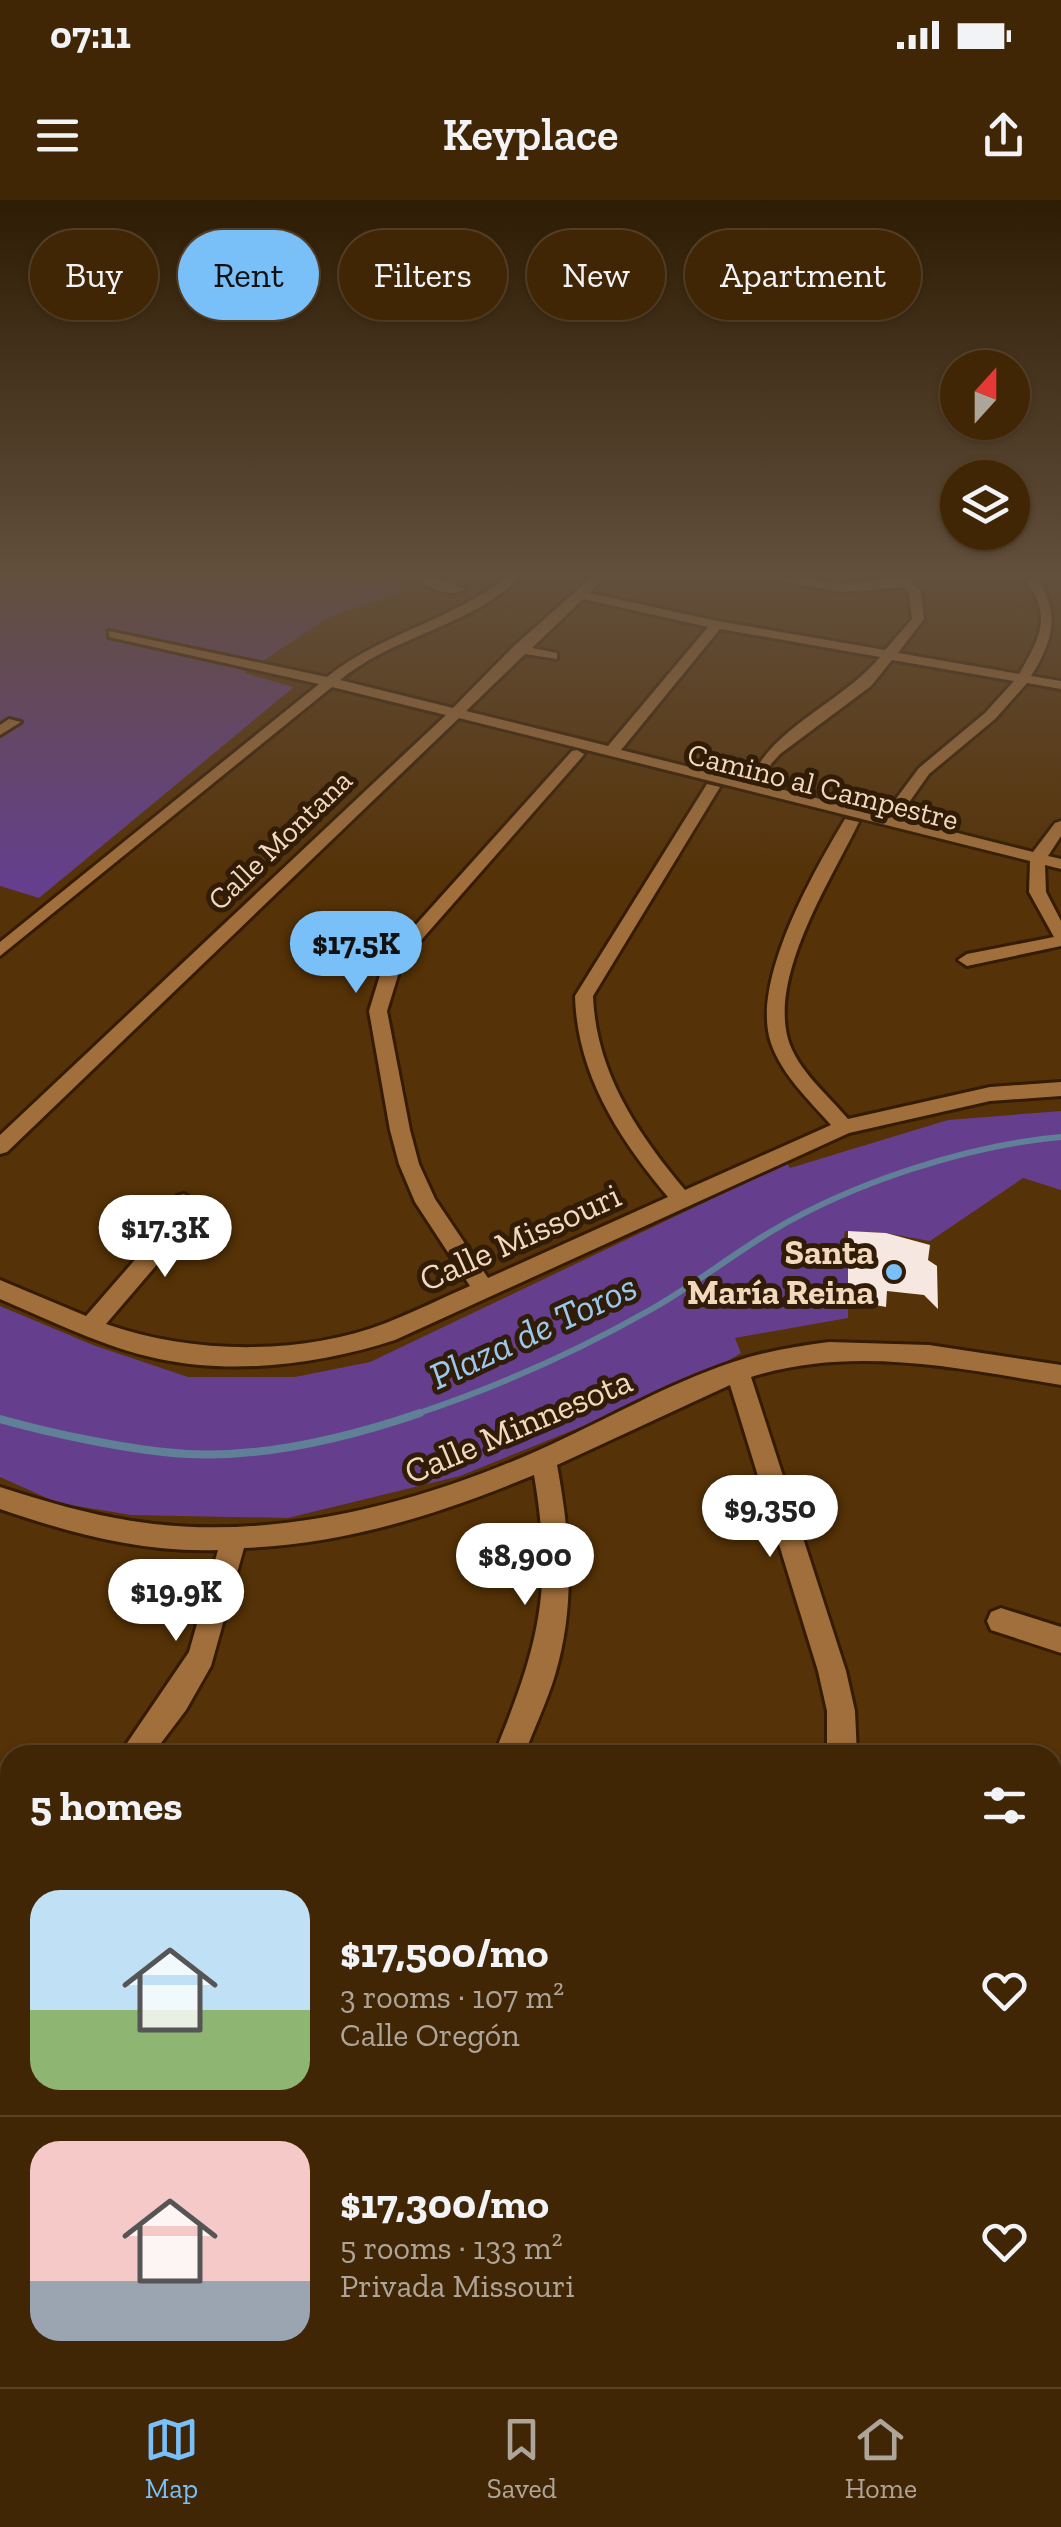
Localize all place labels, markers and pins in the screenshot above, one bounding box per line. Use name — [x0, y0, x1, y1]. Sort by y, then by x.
pin: $17.5K — [275, 911, 437, 996]
pin: $17.3K — [84, 1195, 246, 1280]
place label: Santa María Reina — [687, 1231, 874, 1313]
marker: Santa María Reina — [883, 1261, 905, 1283]
pin: $9,350 — [689, 1475, 851, 1560]
pin: $8,900 — [444, 1523, 606, 1608]
pin: $19.9K — [95, 1559, 257, 1644]

